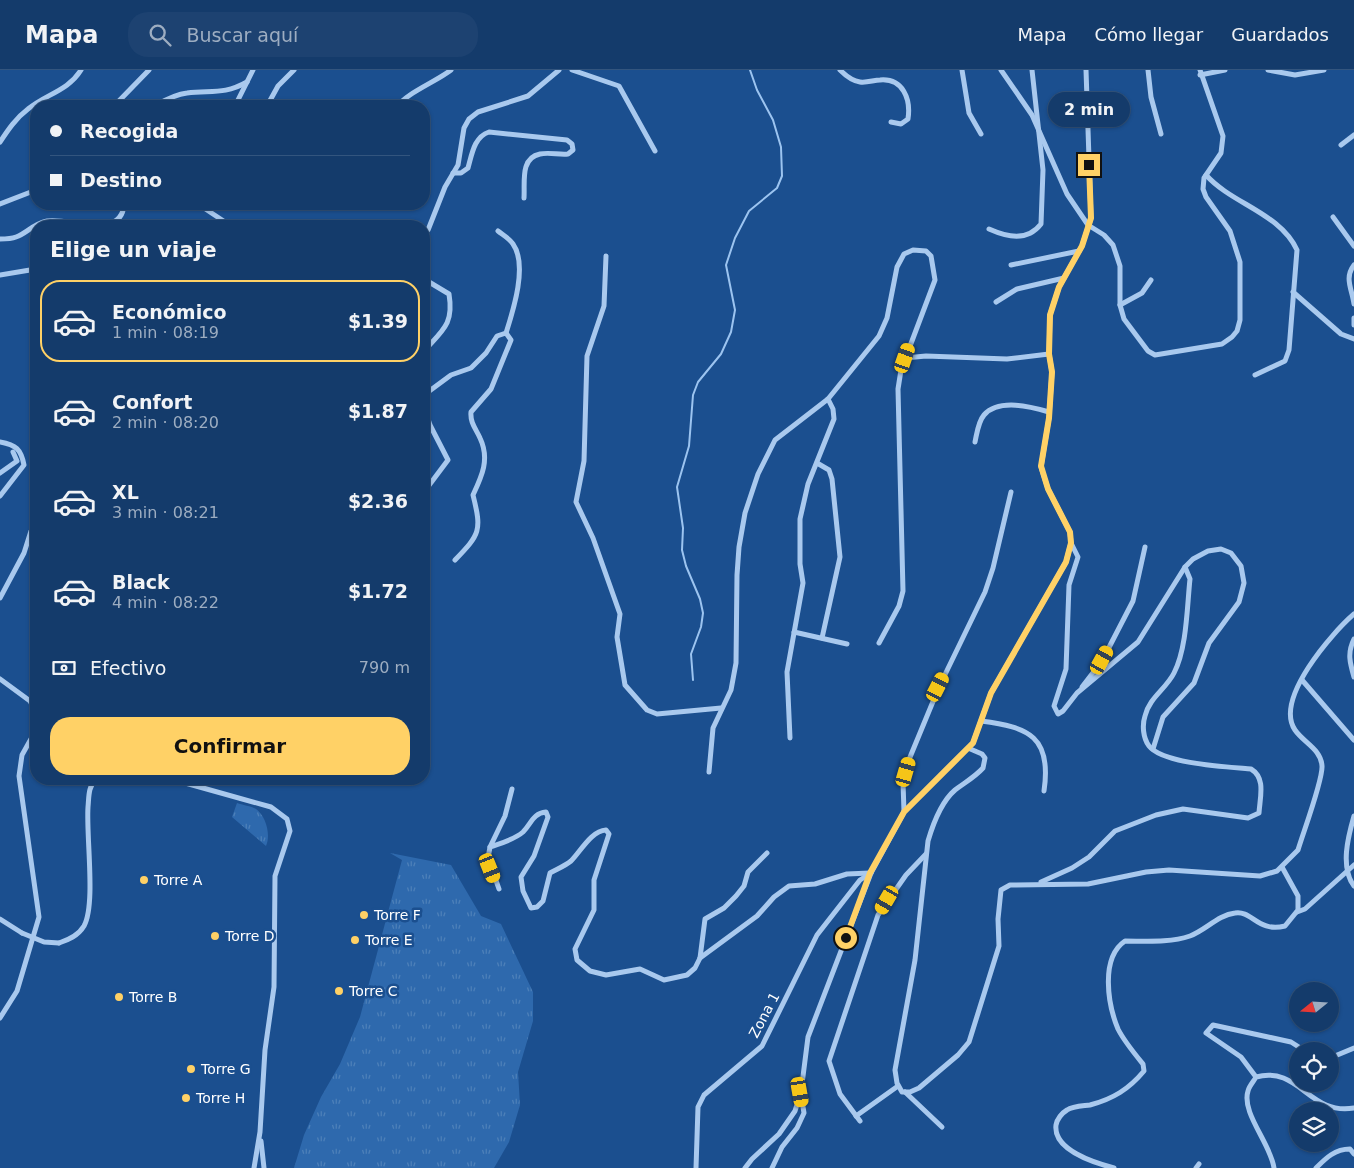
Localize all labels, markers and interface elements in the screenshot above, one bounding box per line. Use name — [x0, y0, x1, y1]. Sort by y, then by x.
search box — [128, 12, 478, 57]
text: Mapa — [25, 21, 98, 49]
icon: search — [146, 21, 174, 49]
text: Buscar aquí — [186, 24, 298, 46]
text: Mapa — [1017, 24, 1066, 45]
text: Cómo llegar — [1094, 24, 1203, 45]
text: Guardados — [1231, 24, 1329, 45]
callout: 2 min — [1048, 92, 1130, 128]
text: 2 min — [1064, 100, 1114, 119]
text: Recogida — [80, 120, 178, 142]
route end — [1078, 154, 1100, 176]
text: Destino — [80, 169, 162, 191]
text: Elige un viaje — [50, 237, 217, 262]
icon: car — [52, 299, 97, 344]
text: Económico — [112, 301, 227, 323]
text: $1.39 — [348, 310, 408, 332]
text: 1 min · 08:19 — [112, 323, 219, 342]
car — [893, 341, 916, 375]
icon: car — [52, 389, 97, 434]
text: Confort — [112, 391, 192, 413]
text: $1.87 — [348, 400, 408, 422]
text: 2 min · 08:20 — [112, 413, 219, 432]
icon: car — [52, 479, 97, 524]
text: XL — [112, 481, 139, 503]
text: $2.36 — [348, 490, 408, 512]
text: 3 min · 08:21 — [112, 503, 219, 522]
icon: car — [52, 569, 97, 614]
text: Black — [112, 571, 170, 593]
text: $1.72 — [348, 580, 408, 602]
text: 4 min · 08:22 — [112, 593, 219, 612]
car — [1088, 643, 1115, 677]
icon: cash — [50, 654, 78, 682]
text: Efectivo — [90, 657, 166, 679]
text: 790 m — [359, 658, 410, 677]
car — [924, 670, 951, 704]
button: Confirmar — [50, 717, 410, 775]
car — [894, 756, 917, 788]
car — [477, 851, 502, 885]
place label: Torre A — [153, 872, 203, 888]
marker: Torre A — [138, 874, 150, 886]
car — [873, 883, 900, 917]
place label: Torre F — [373, 907, 421, 923]
marker: Torre F — [358, 909, 370, 921]
route start — [835, 927, 857, 949]
place label: Torre D — [224, 928, 275, 944]
marker: Torre D — [209, 930, 221, 942]
place label: Torre E — [364, 932, 413, 948]
marker: Torre E — [349, 934, 361, 946]
north arrow — [1289, 982, 1339, 1032]
map controls — [1289, 982, 1339, 1152]
place label: Torre C — [348, 983, 398, 999]
marker: Torre C — [333, 985, 345, 997]
place label: Torre B — [128, 989, 177, 1005]
street label: Zona 1 — [745, 990, 783, 1040]
marker: Torre B — [113, 991, 125, 1003]
button: locate — [1289, 1042, 1339, 1092]
place label: Torre G — [200, 1061, 251, 1077]
marker: Torre G — [185, 1063, 197, 1075]
car — [790, 1076, 809, 1108]
place label: Torre H — [195, 1090, 245, 1106]
marker: Torre H — [180, 1092, 192, 1104]
button: layers — [1289, 1102, 1339, 1152]

